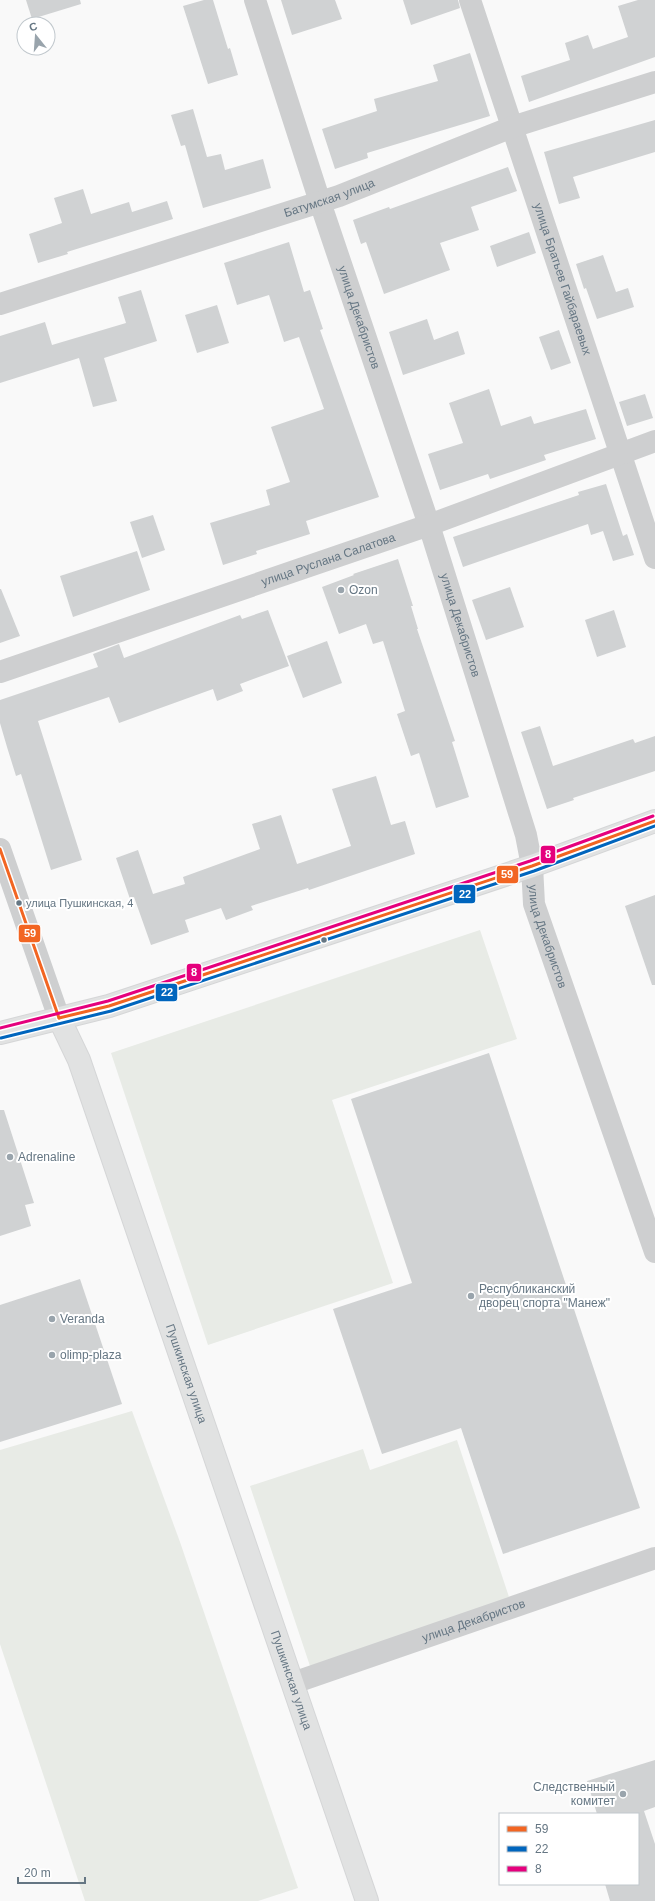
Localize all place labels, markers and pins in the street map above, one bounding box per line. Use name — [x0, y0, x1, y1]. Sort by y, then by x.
place label: Ozon — [349, 583, 378, 597]
marker: Ozon — [336, 585, 346, 595]
place label: улица Пушкинская, 4 — [26, 897, 133, 909]
marker: улица Пушкинская, 4 — [14, 898, 24, 908]
unlabelled marker — [319, 935, 329, 945]
place label: Adrenaline — [18, 1150, 76, 1164]
marker: Adrenaline — [5, 1152, 15, 1162]
place label: Республиканский дворец спорта "Манеж" — [479, 1282, 610, 1310]
marker: Республиканский дворец спорта "Манеж" — [466, 1291, 476, 1301]
place label: Veranda — [60, 1312, 105, 1326]
marker: Veranda — [47, 1314, 57, 1324]
place label: olimp-plaza — [60, 1348, 122, 1362]
marker: olimp-plaza — [47, 1350, 57, 1360]
place label: Следственный комитет — [533, 1780, 615, 1808]
marker: Следственный комитет — [618, 1789, 628, 1799]

